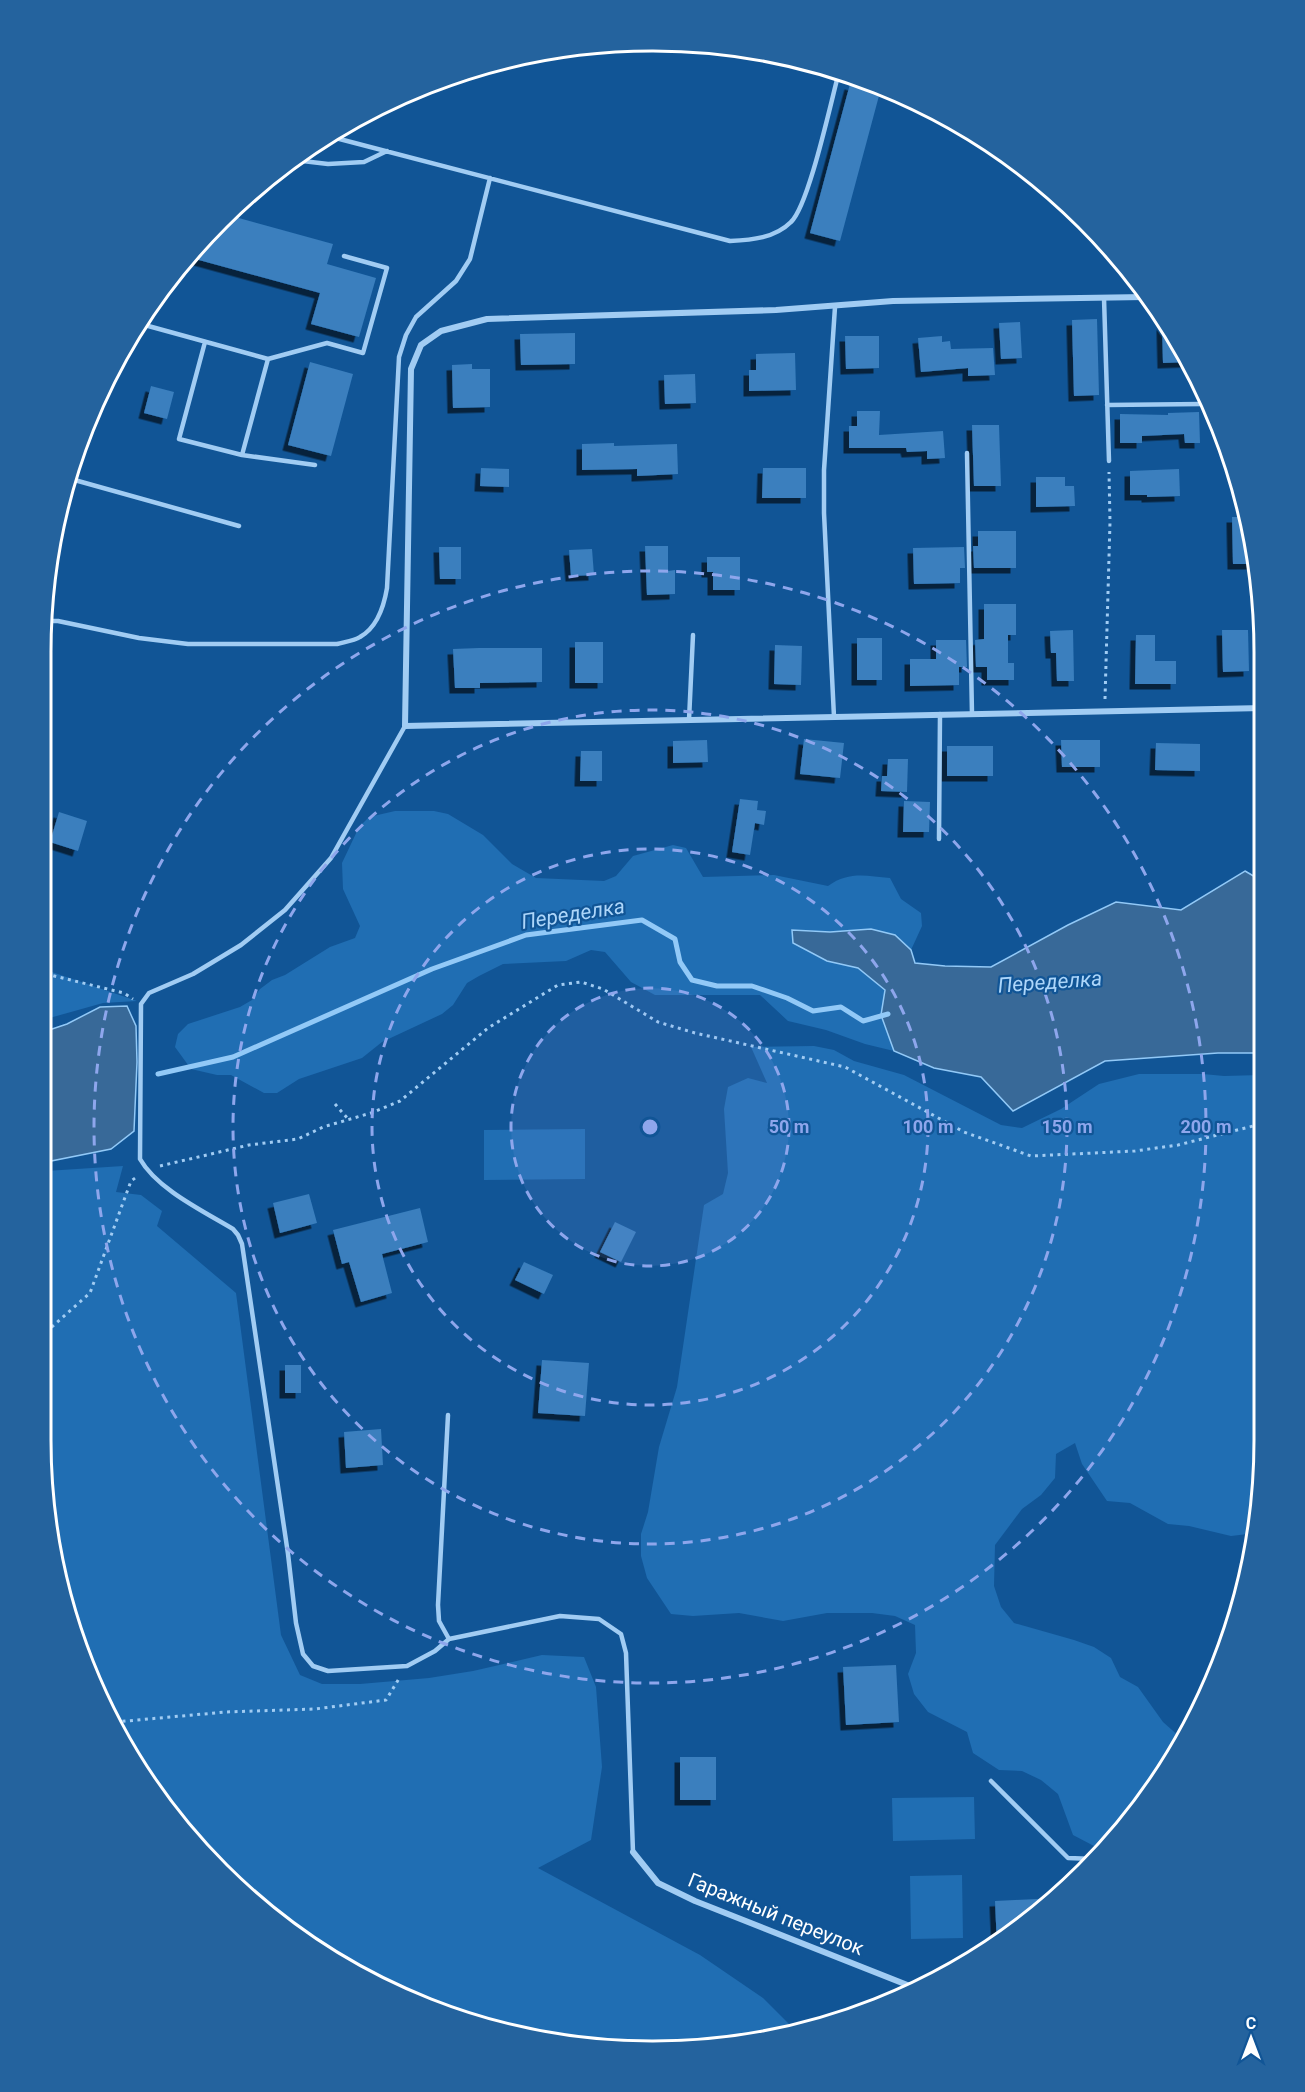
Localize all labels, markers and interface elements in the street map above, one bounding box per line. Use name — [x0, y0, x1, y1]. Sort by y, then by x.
water label: Переделка — [520, 894, 626, 934]
water label: Переделка — [997, 966, 1103, 998]
text: 50 m — [769, 1116, 809, 1137]
text: 100 m — [902, 1116, 954, 1137]
text: 150 m — [1041, 1116, 1093, 1137]
text: 200 m — [1180, 1116, 1232, 1137]
centre of rings — [640, 1117, 660, 1137]
street label: Гаражный переулок — [685, 1868, 868, 1960]
north arrow — [1221, 2008, 1281, 2068]
text: С — [1246, 2014, 1256, 2033]

